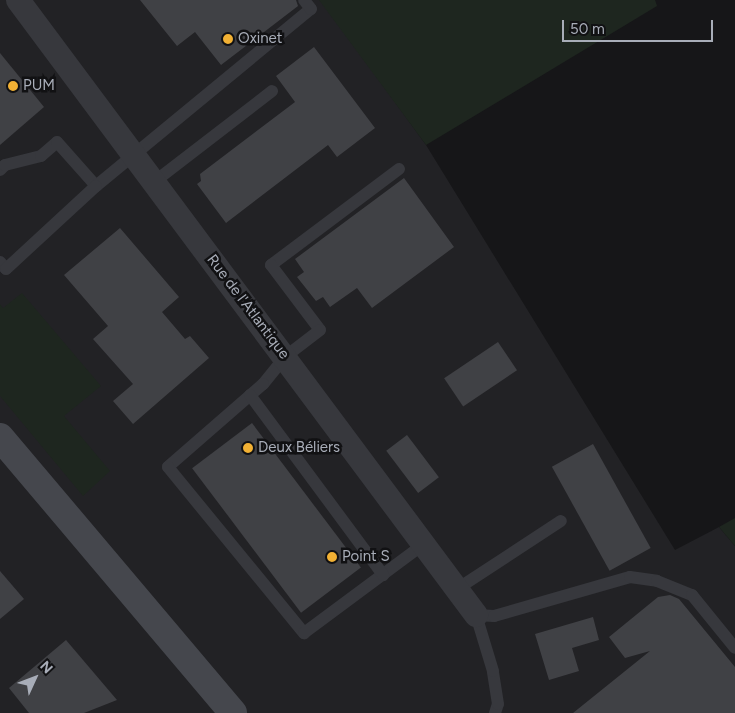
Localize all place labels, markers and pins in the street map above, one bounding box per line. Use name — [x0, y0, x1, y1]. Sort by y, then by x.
place label: Oxinet — [238, 30, 282, 48]
marker: Oxinet — [222, 33, 234, 45]
place label: PUM — [23, 77, 55, 95]
marker: PUM — [7, 80, 19, 92]
place label: Deux Béliers — [258, 439, 340, 457]
marker: Deux Béliers — [242, 442, 254, 454]
place label: Point S — [342, 548, 390, 566]
marker: Point S — [326, 551, 338, 563]

